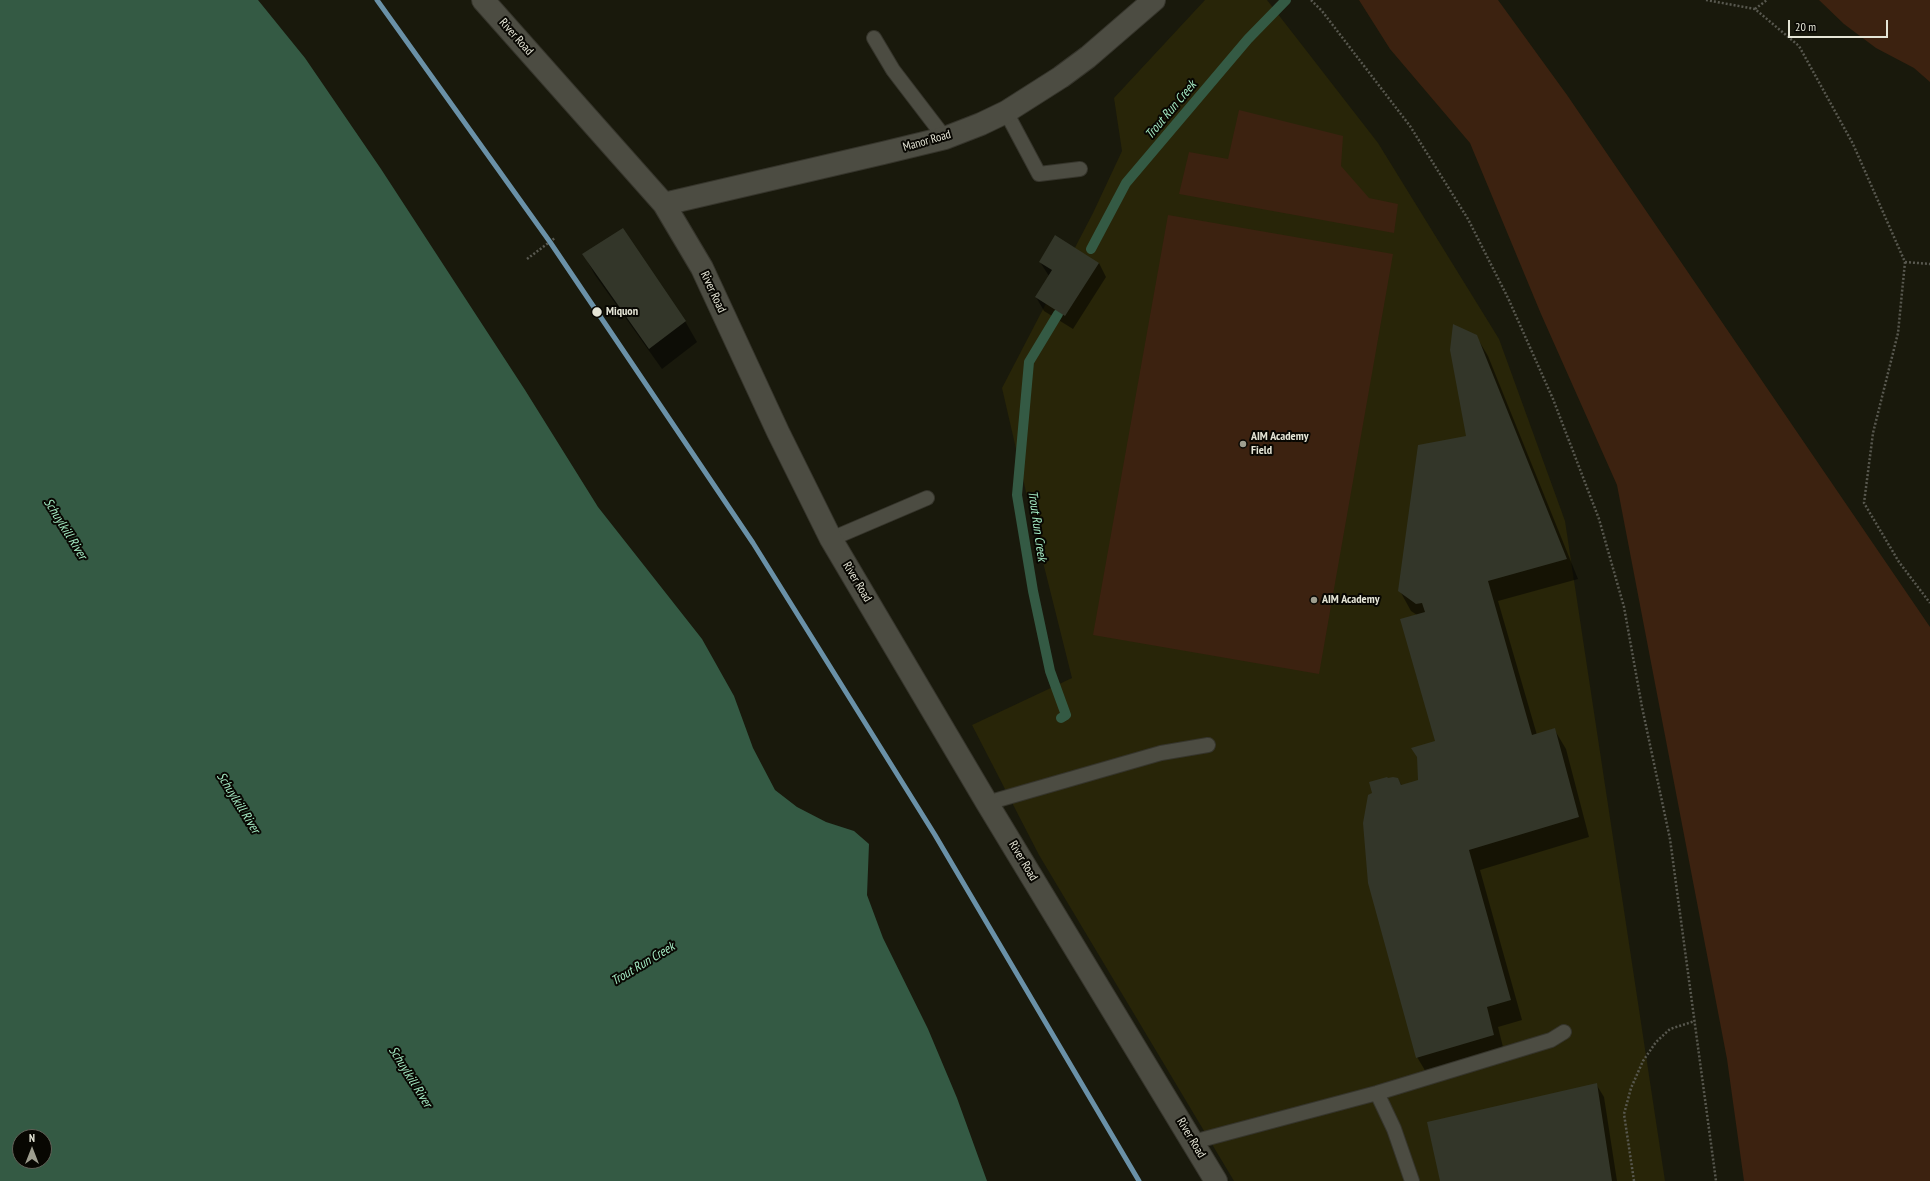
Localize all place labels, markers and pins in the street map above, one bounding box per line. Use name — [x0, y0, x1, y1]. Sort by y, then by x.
marker: Miquon — [590, 305, 604, 319]
place label: Miquon — [606, 305, 638, 319]
place label: AIM Academy Field — [1251, 430, 1309, 458]
marker: AIM Academy Field — [1238, 439, 1248, 449]
place label: AIM Academy — [1322, 593, 1380, 607]
marker: AIM Academy — [1309, 595, 1319, 605]

